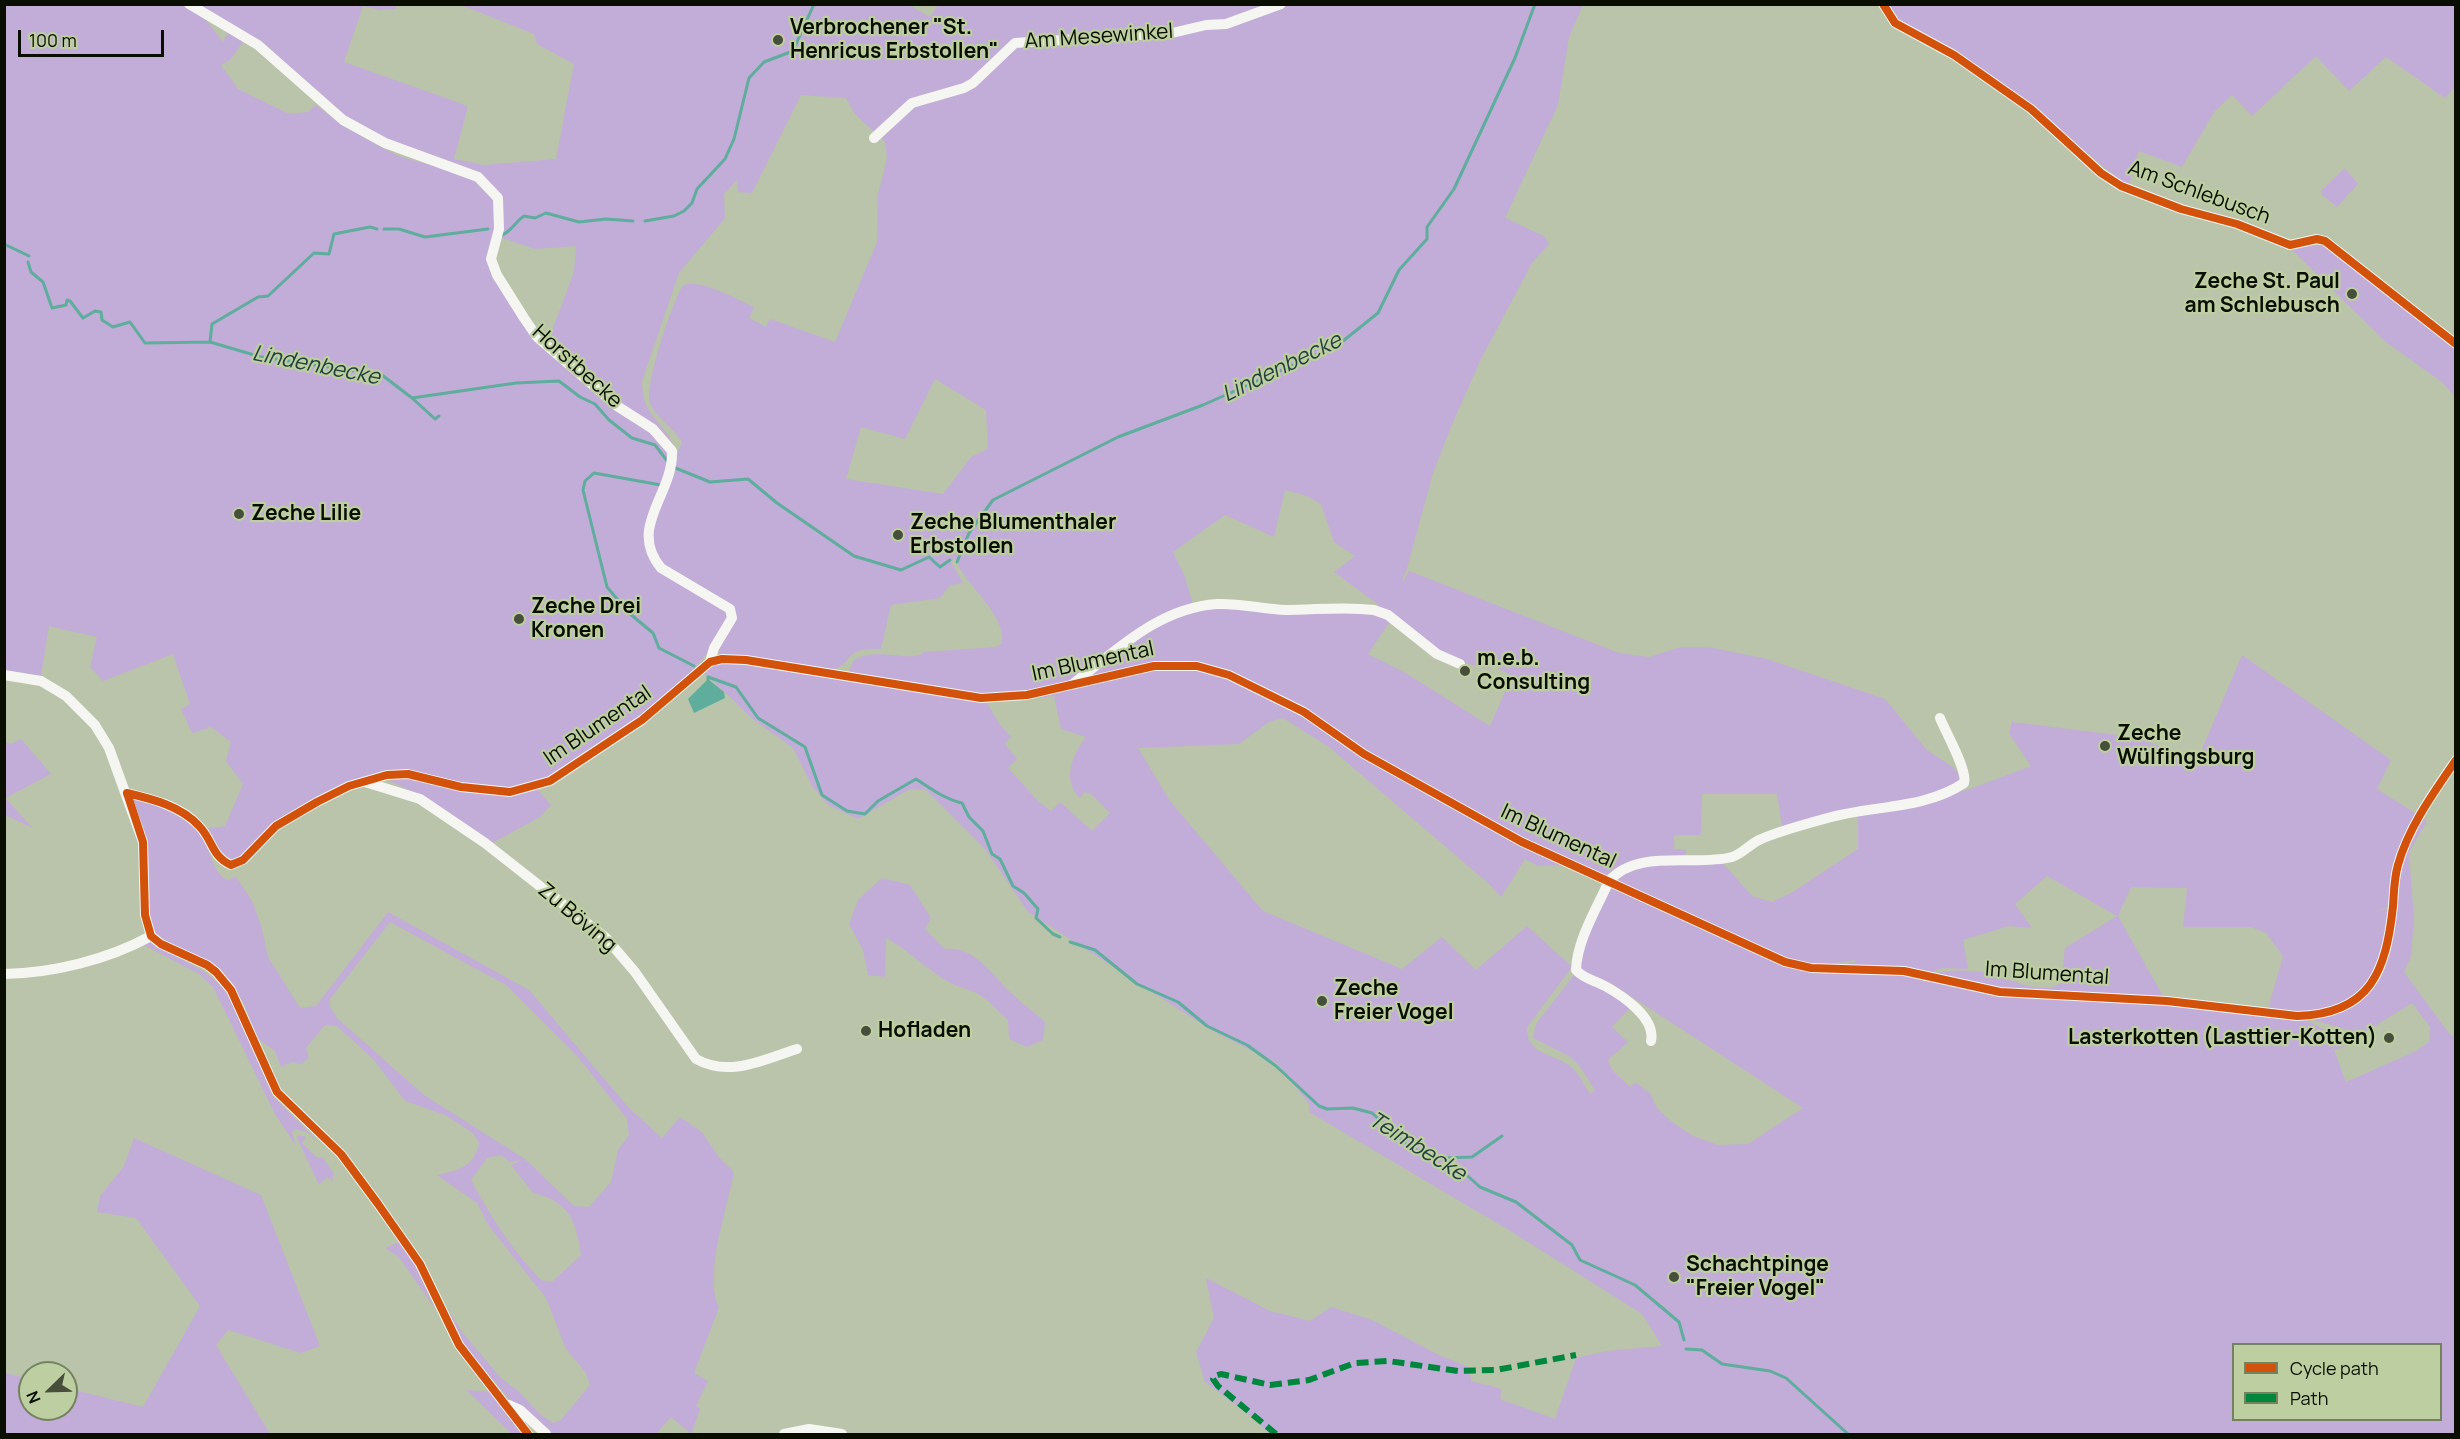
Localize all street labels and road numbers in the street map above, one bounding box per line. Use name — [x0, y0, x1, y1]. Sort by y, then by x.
street label: Am Mesewinkel — [1024, 19, 1174, 55]
street label: Am Schlebusch — [2124, 156, 2274, 230]
street label: Horstbecke — [527, 320, 627, 414]
street label: Im Blumental — [1030, 637, 1156, 687]
street label: Im Blumental — [539, 681, 657, 771]
street label: Im Blumental — [1496, 799, 1620, 875]
street label: Zu Böving — [533, 878, 621, 958]
street label: Im Blumental — [1984, 957, 2110, 991]

